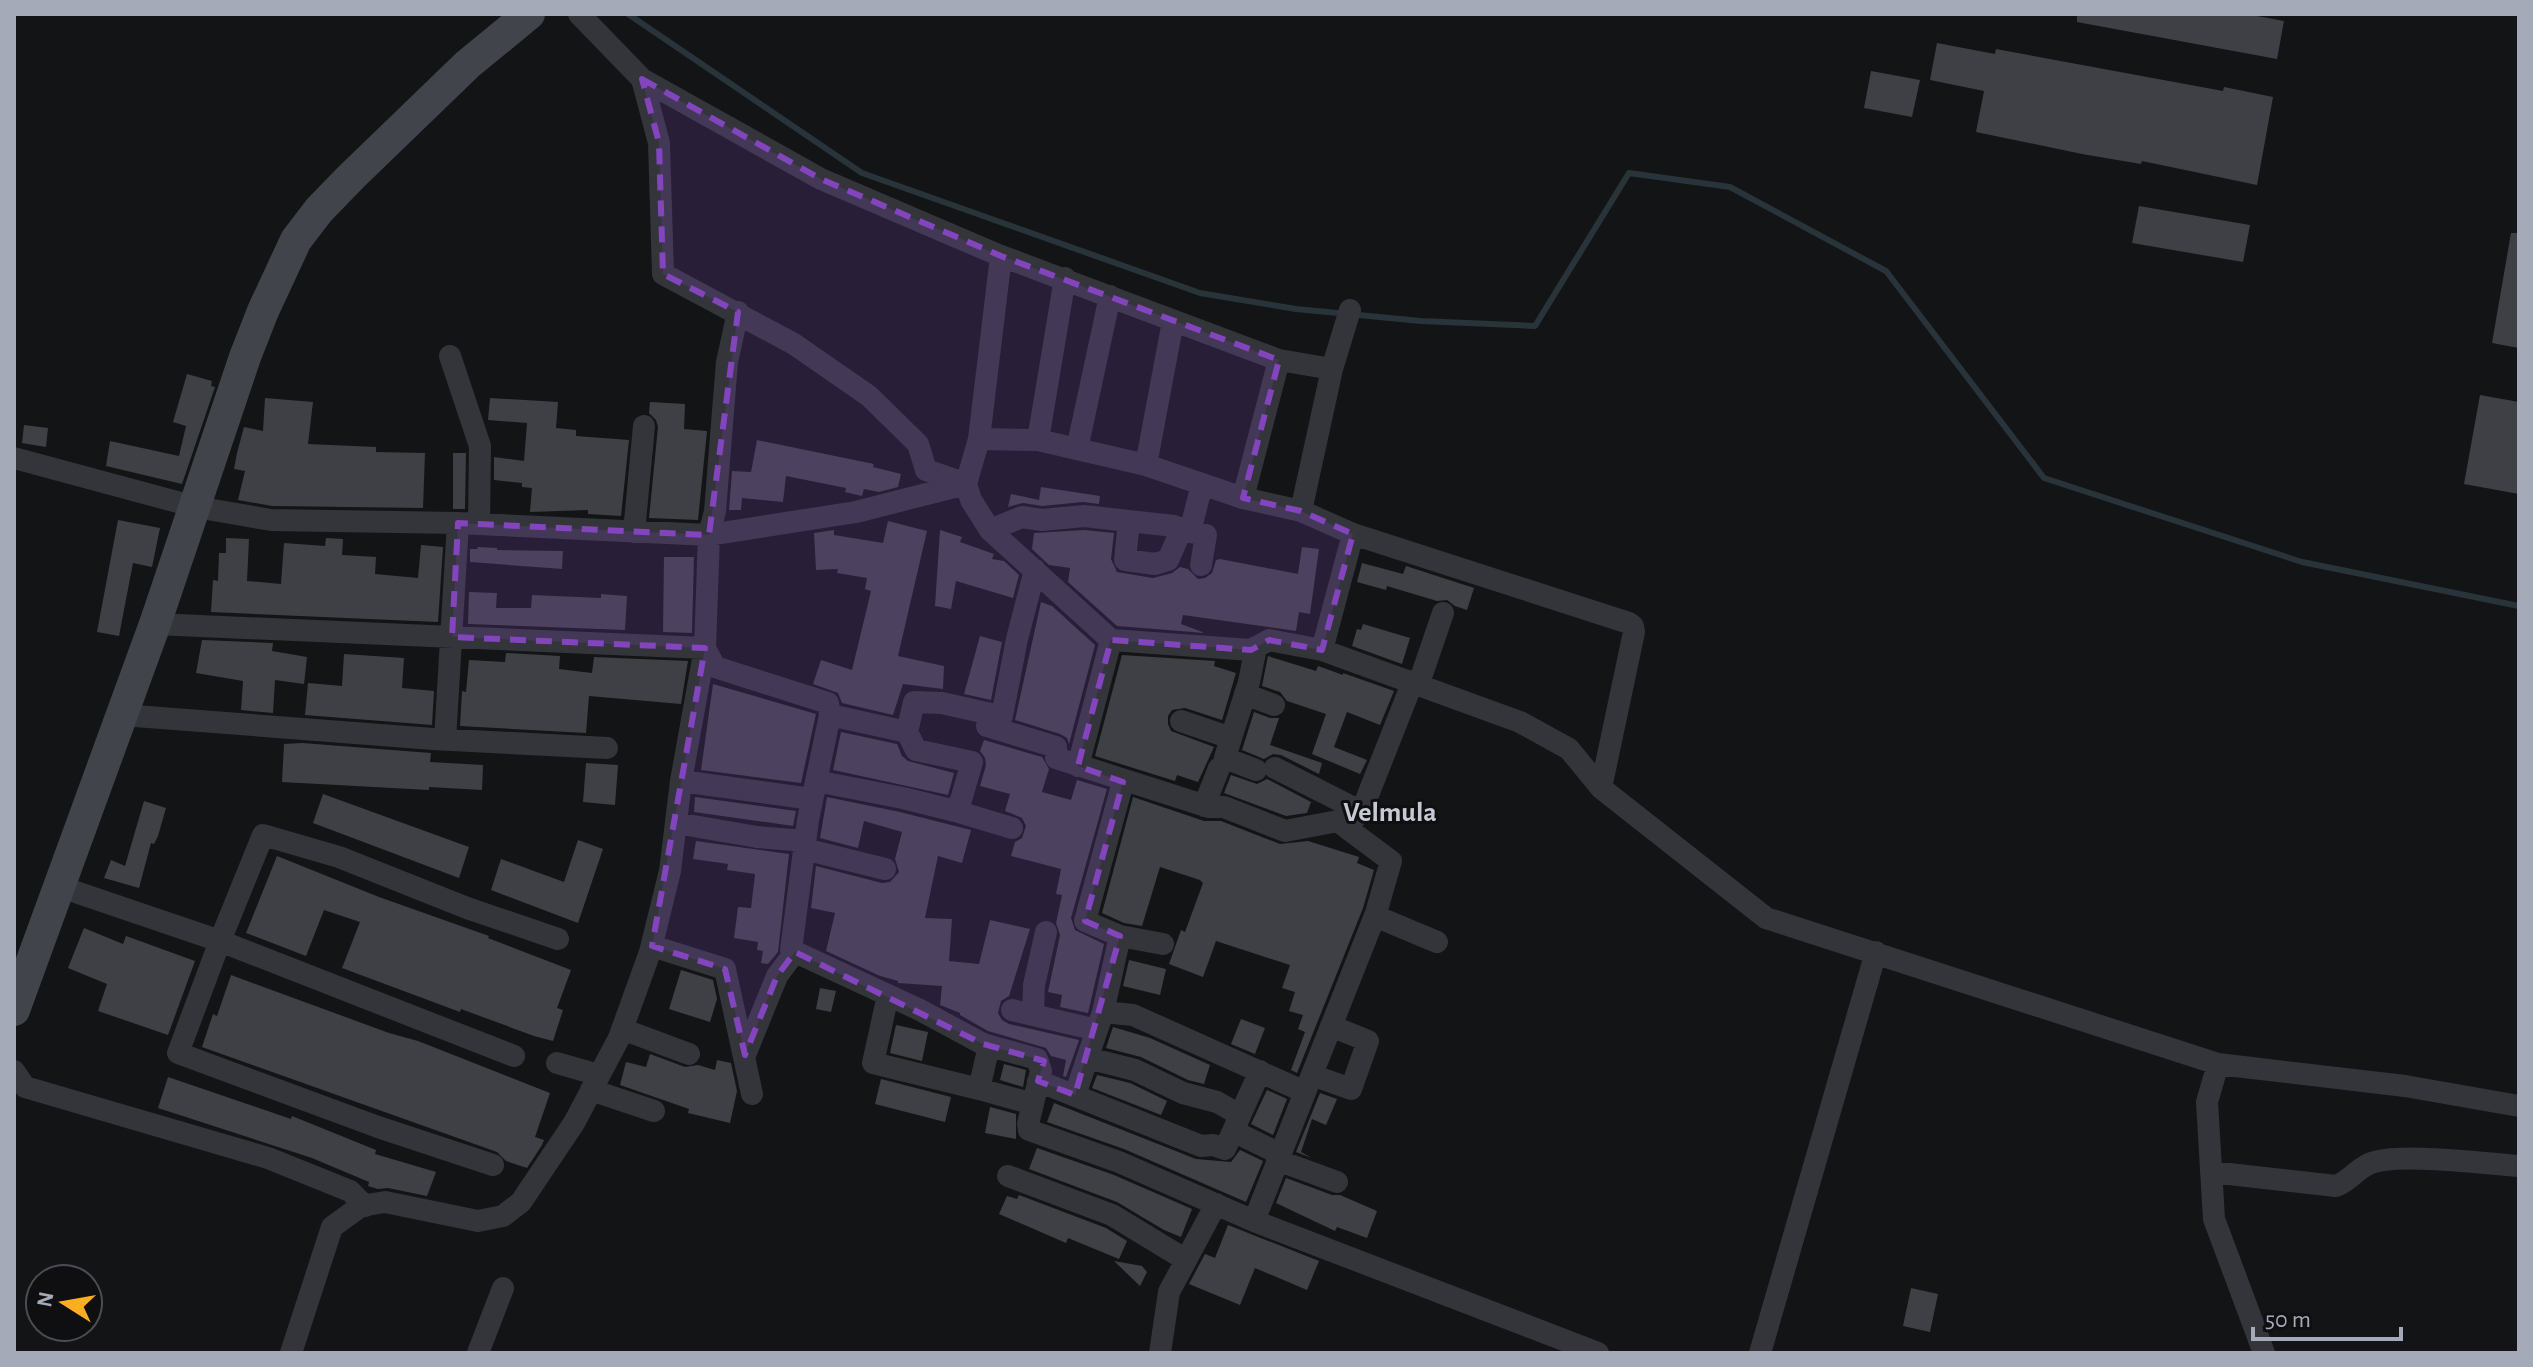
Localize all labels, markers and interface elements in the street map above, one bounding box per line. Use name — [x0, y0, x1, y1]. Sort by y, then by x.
district label: Velmula — [1343, 799, 1437, 827]
north arrow — [24, 1263, 104, 1343]
text: N — [33, 1290, 58, 1309]
scale bar — [2253, 1291, 2401, 1341]
text: 50 m — [2265, 1308, 2311, 1332]

